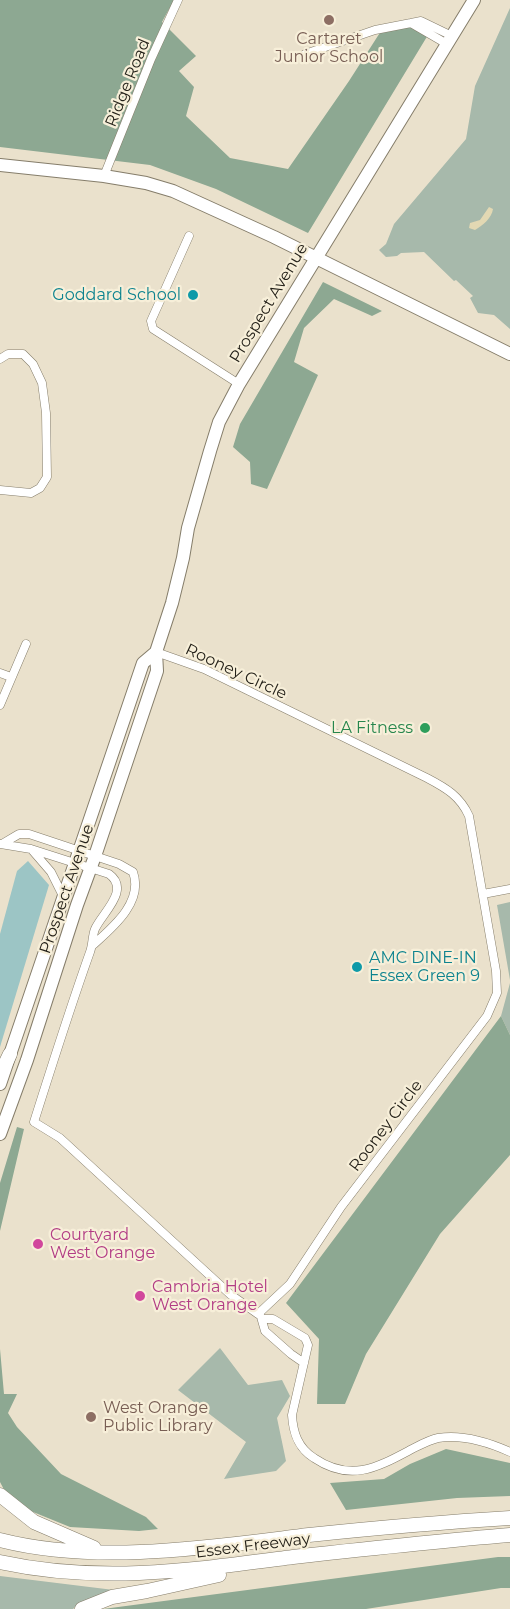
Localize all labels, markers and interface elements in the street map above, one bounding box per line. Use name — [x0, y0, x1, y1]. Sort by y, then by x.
marker: Cartaret Junior School — [322, 13, 336, 27]
place label: Cartaret Junior School — [275, 29, 383, 67]
street label: Ridge Road — [102, 36, 154, 130]
street label: Prospect Avenue — [226, 240, 312, 366]
place label: Goddard School — [52, 285, 181, 305]
marker: Goddard School — [186, 288, 200, 302]
street label: Rooney Circle — [182, 640, 290, 704]
place label: LA Fitness — [331, 718, 413, 738]
marker: LA Fitness — [418, 721, 432, 735]
street label: Prospect Avenue — [36, 822, 98, 956]
place label: AMC DINE-IN Essex Green 9 — [369, 948, 480, 986]
marker: AMC DINE-IN Essex Green 9 — [350, 960, 364, 974]
street label: Rooney Circle — [345, 1076, 427, 1176]
place label: Courtyard West Orange — [50, 1225, 155, 1263]
marker: Courtyard West Orange — [31, 1237, 45, 1251]
place label: Cambria Hotel West Orange — [152, 1277, 268, 1315]
marker: Cambria Hotel West Orange — [133, 1289, 147, 1303]
place label: West Orange Public Library — [103, 1398, 213, 1436]
marker: West Orange Public Library — [84, 1410, 98, 1424]
street label: Essex Freeway — [195, 1529, 311, 1563]

